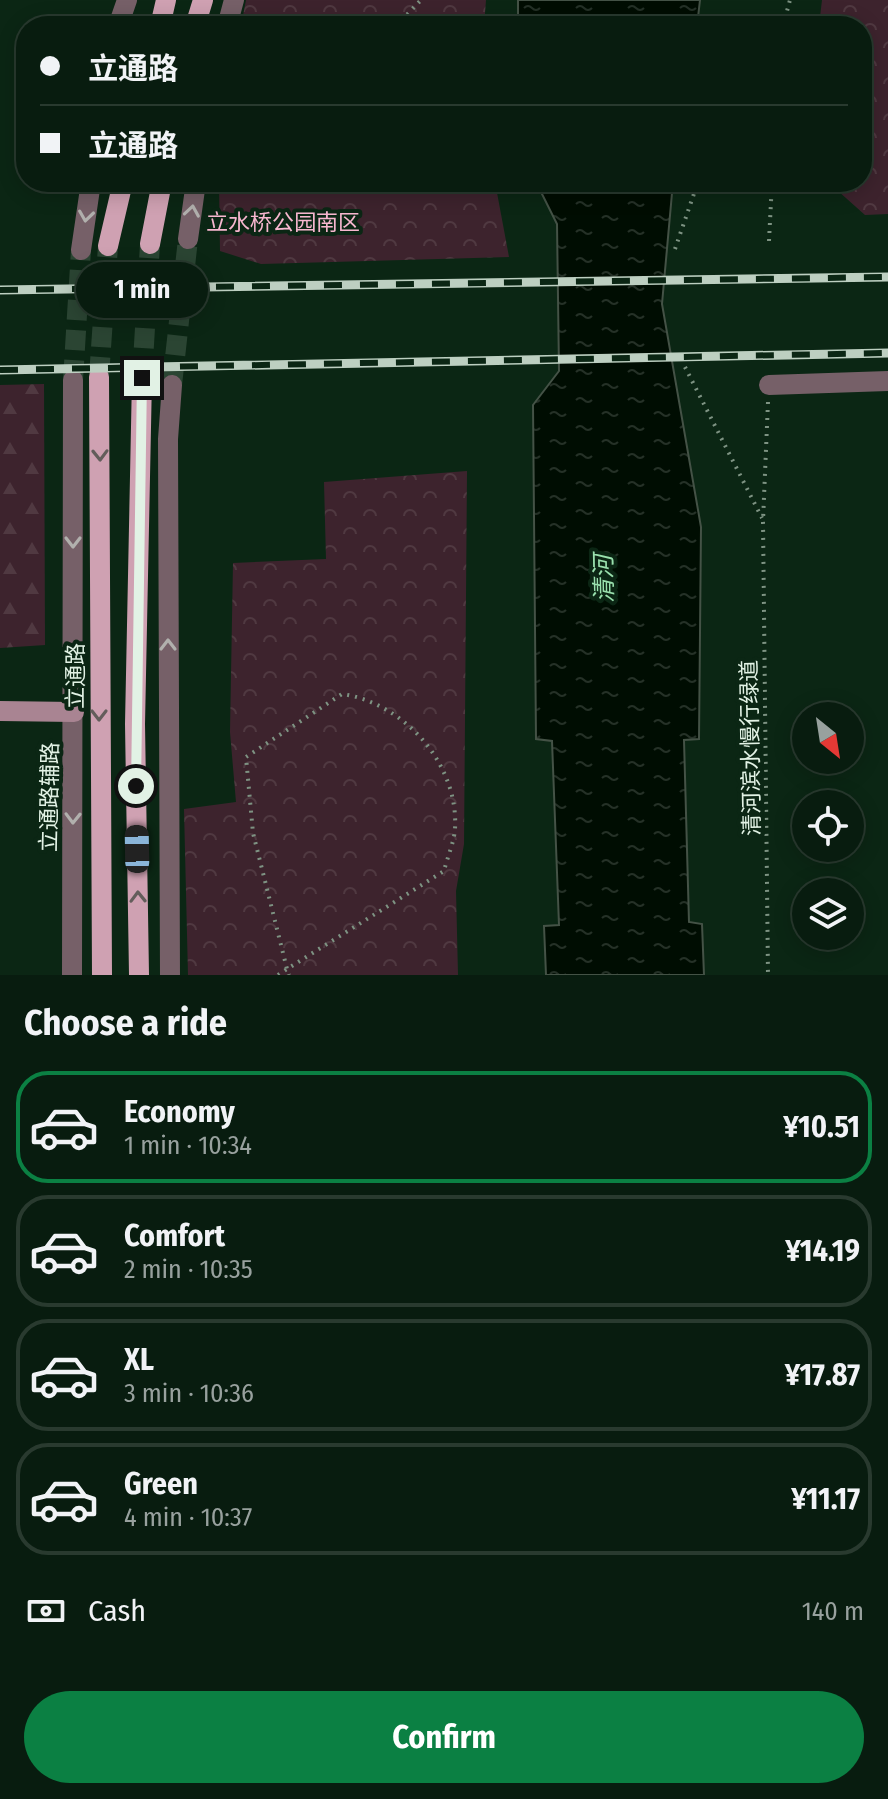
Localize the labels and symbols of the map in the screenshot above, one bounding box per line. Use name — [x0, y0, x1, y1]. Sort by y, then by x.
one-way arrow — [183, 204, 200, 217]
one-way arrow — [78, 209, 95, 223]
park label: 立水桥公园南区 — [206, 209, 360, 236]
callout: 1 min — [76, 262, 208, 318]
route end — [124, 360, 160, 396]
one-way arrow — [91, 449, 109, 462]
one-way arrow — [64, 536, 81, 549]
water label: 清河 — [590, 551, 618, 603]
one-way arrow — [159, 638, 177, 651]
street label: 立通路 — [62, 643, 89, 709]
street label: 清河滨水慢行绿道 — [735, 660, 766, 836]
north arrow — [792, 702, 864, 774]
one-way arrow — [90, 709, 108, 722]
street label: 立通路辅路 — [35, 742, 64, 852]
route start — [118, 768, 154, 804]
one-way arrow — [64, 812, 82, 825]
car — [125, 825, 149, 873]
one-way arrow — [129, 890, 146, 903]

